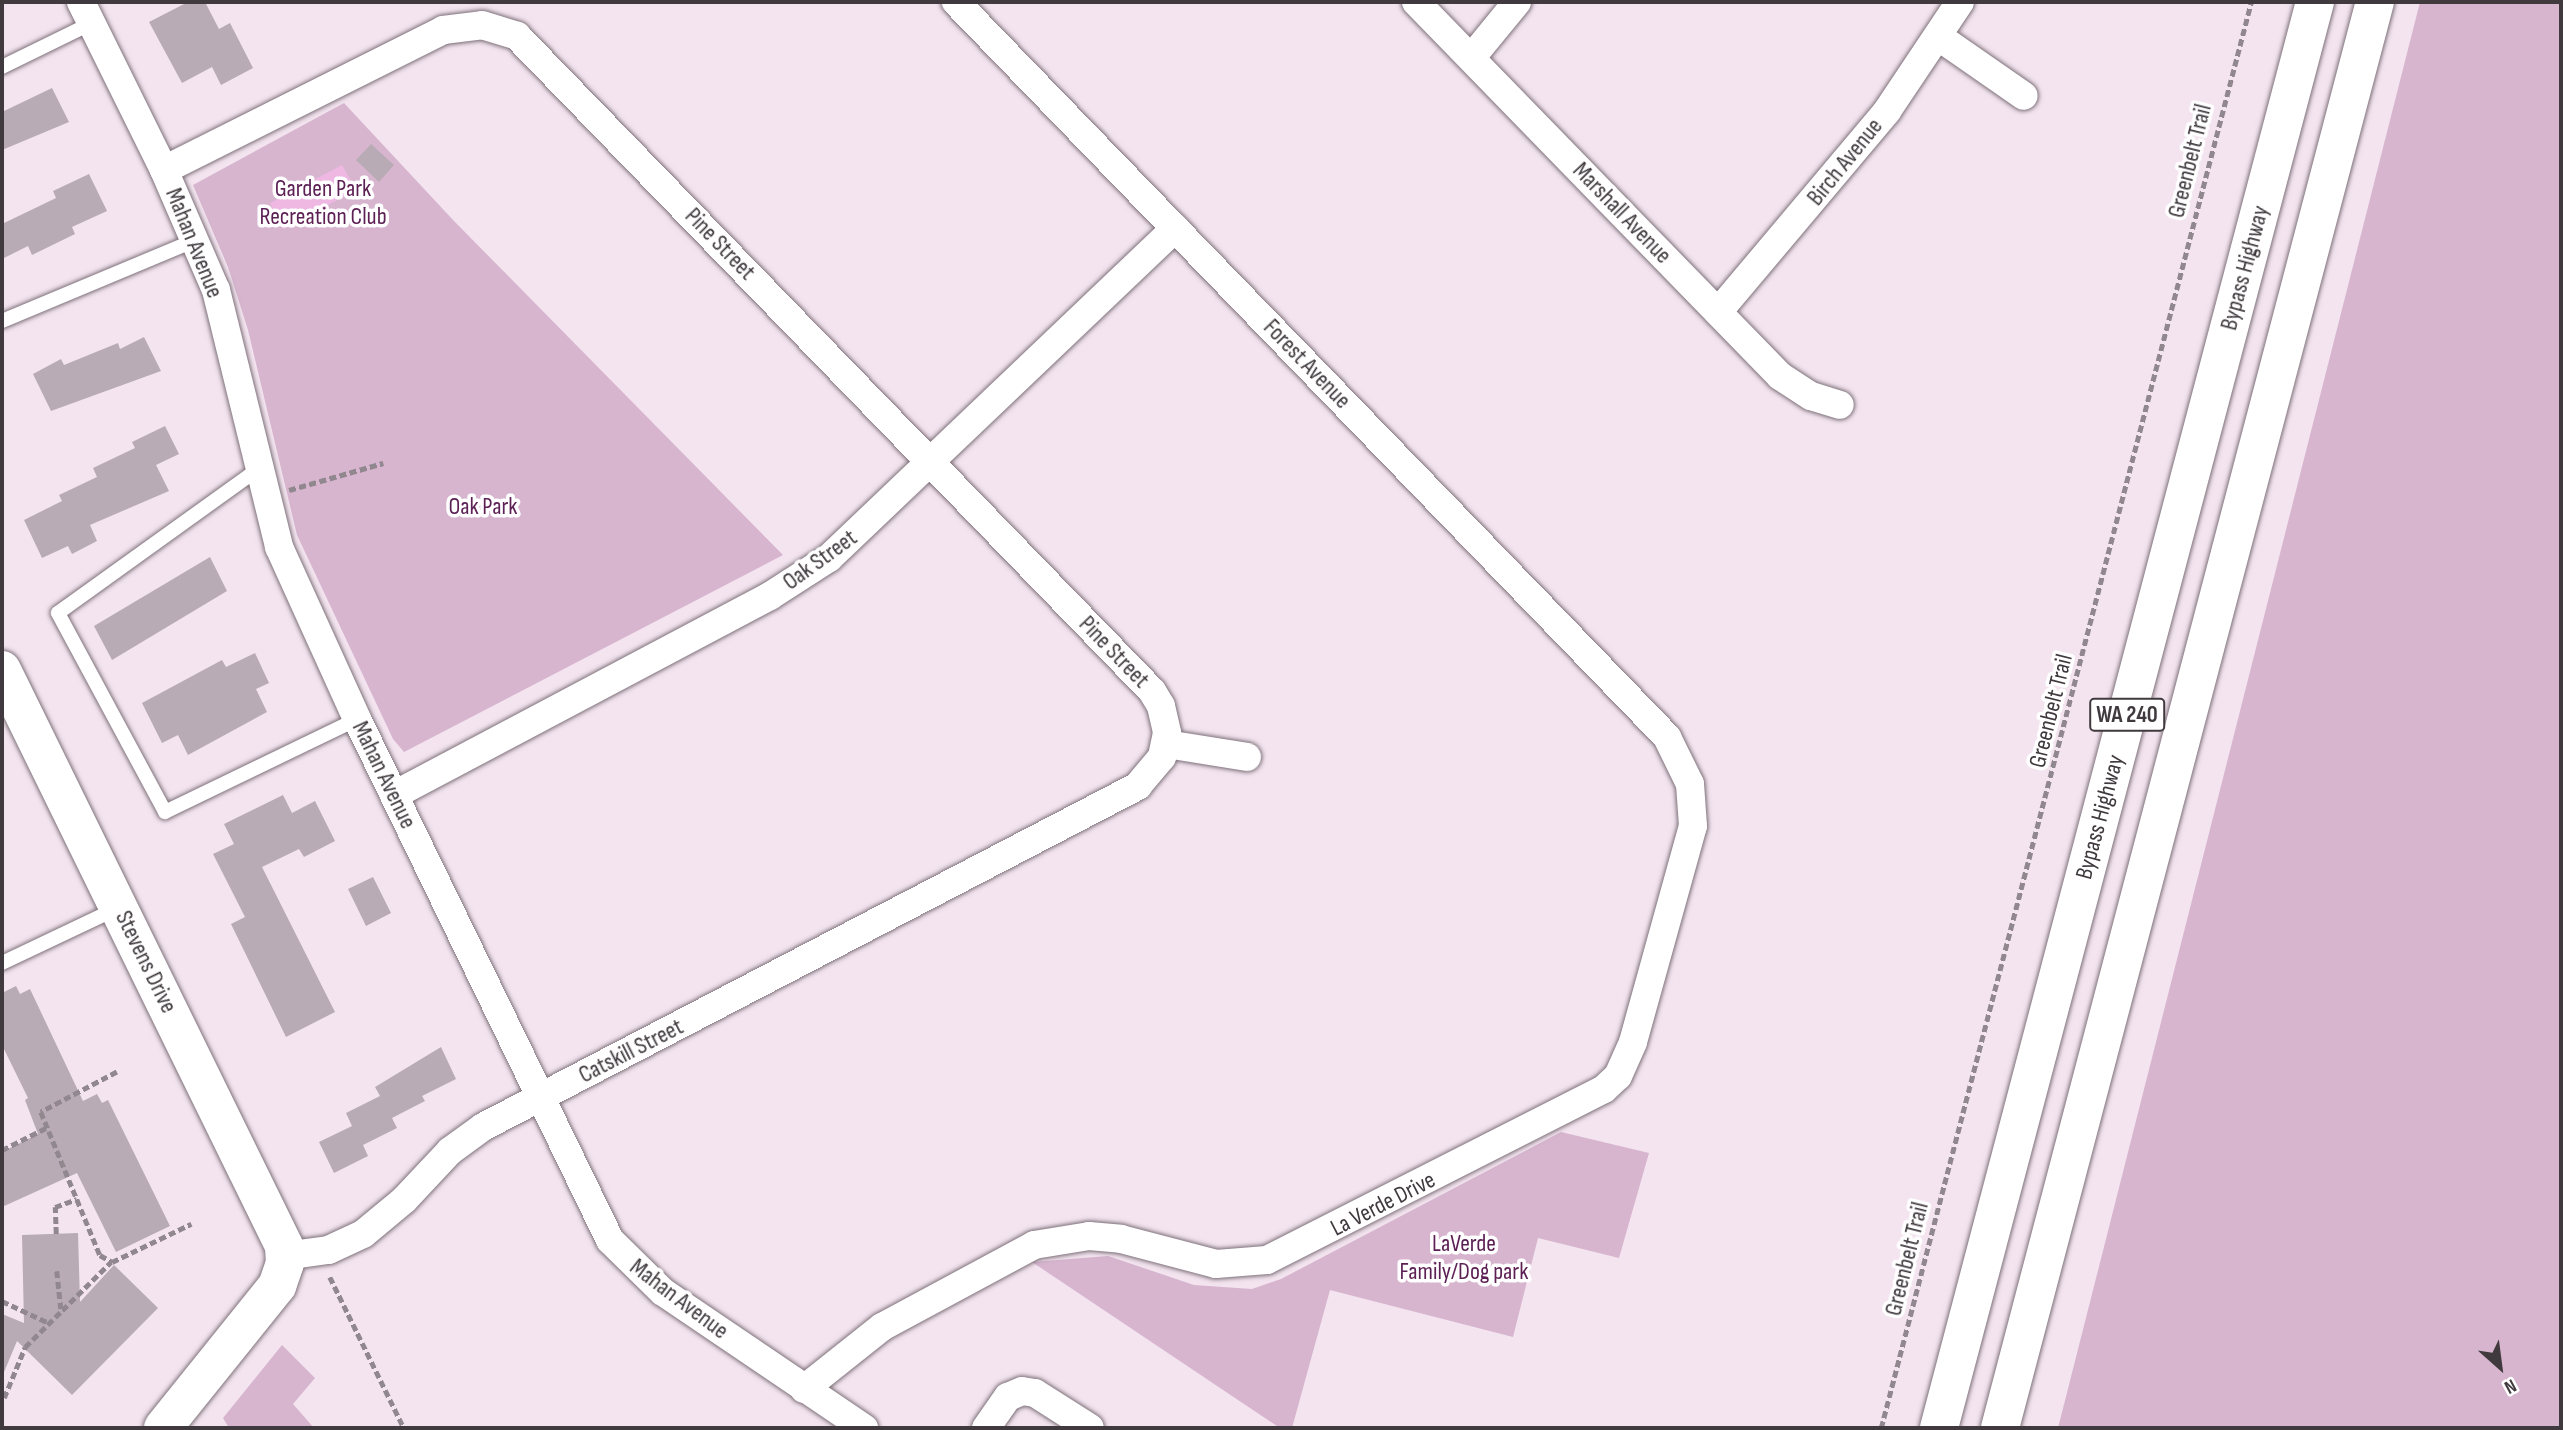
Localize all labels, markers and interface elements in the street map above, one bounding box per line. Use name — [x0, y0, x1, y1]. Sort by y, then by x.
street label: Greenbelt Trail — [2162, 101, 2218, 221]
street label: Birch Avenue — [1801, 113, 1889, 211]
street label: Marshall Avenue — [1567, 156, 1677, 270]
park label: Garden Park Recreation Club — [259, 175, 387, 231]
street label: Mahan Avenue — [159, 184, 229, 302]
street label: Pine Street — [679, 202, 761, 286]
street label: Bypass Highway — [2215, 203, 2275, 333]
street label: Forest Avenue — [1257, 313, 1357, 415]
park label: Oak Park — [449, 493, 517, 521]
street label: Oak Street — [777, 524, 863, 596]
street label: Pine Street — [1073, 610, 1155, 694]
street label: Greenbelt Trail — [2023, 651, 2079, 771]
road number: WA 240 — [2088, 695, 2166, 734]
street label: Mahan Avenue — [346, 717, 422, 833]
street label: Bypass Highway — [2070, 752, 2130, 882]
street label: Stevens Drive — [109, 906, 183, 1018]
street label: Catskill Street — [574, 1012, 688, 1090]
street label: La Verde Drive — [1326, 1165, 1440, 1243]
street label: Greenbelt Trail — [1879, 1199, 1935, 1319]
park label: LaVerde Family/Dog park — [1400, 1230, 1528, 1286]
street label: Mahan Avenue — [624, 1253, 734, 1345]
north arrow — [2465, 1332, 2535, 1402]
text: N — [2500, 1373, 2520, 1399]

